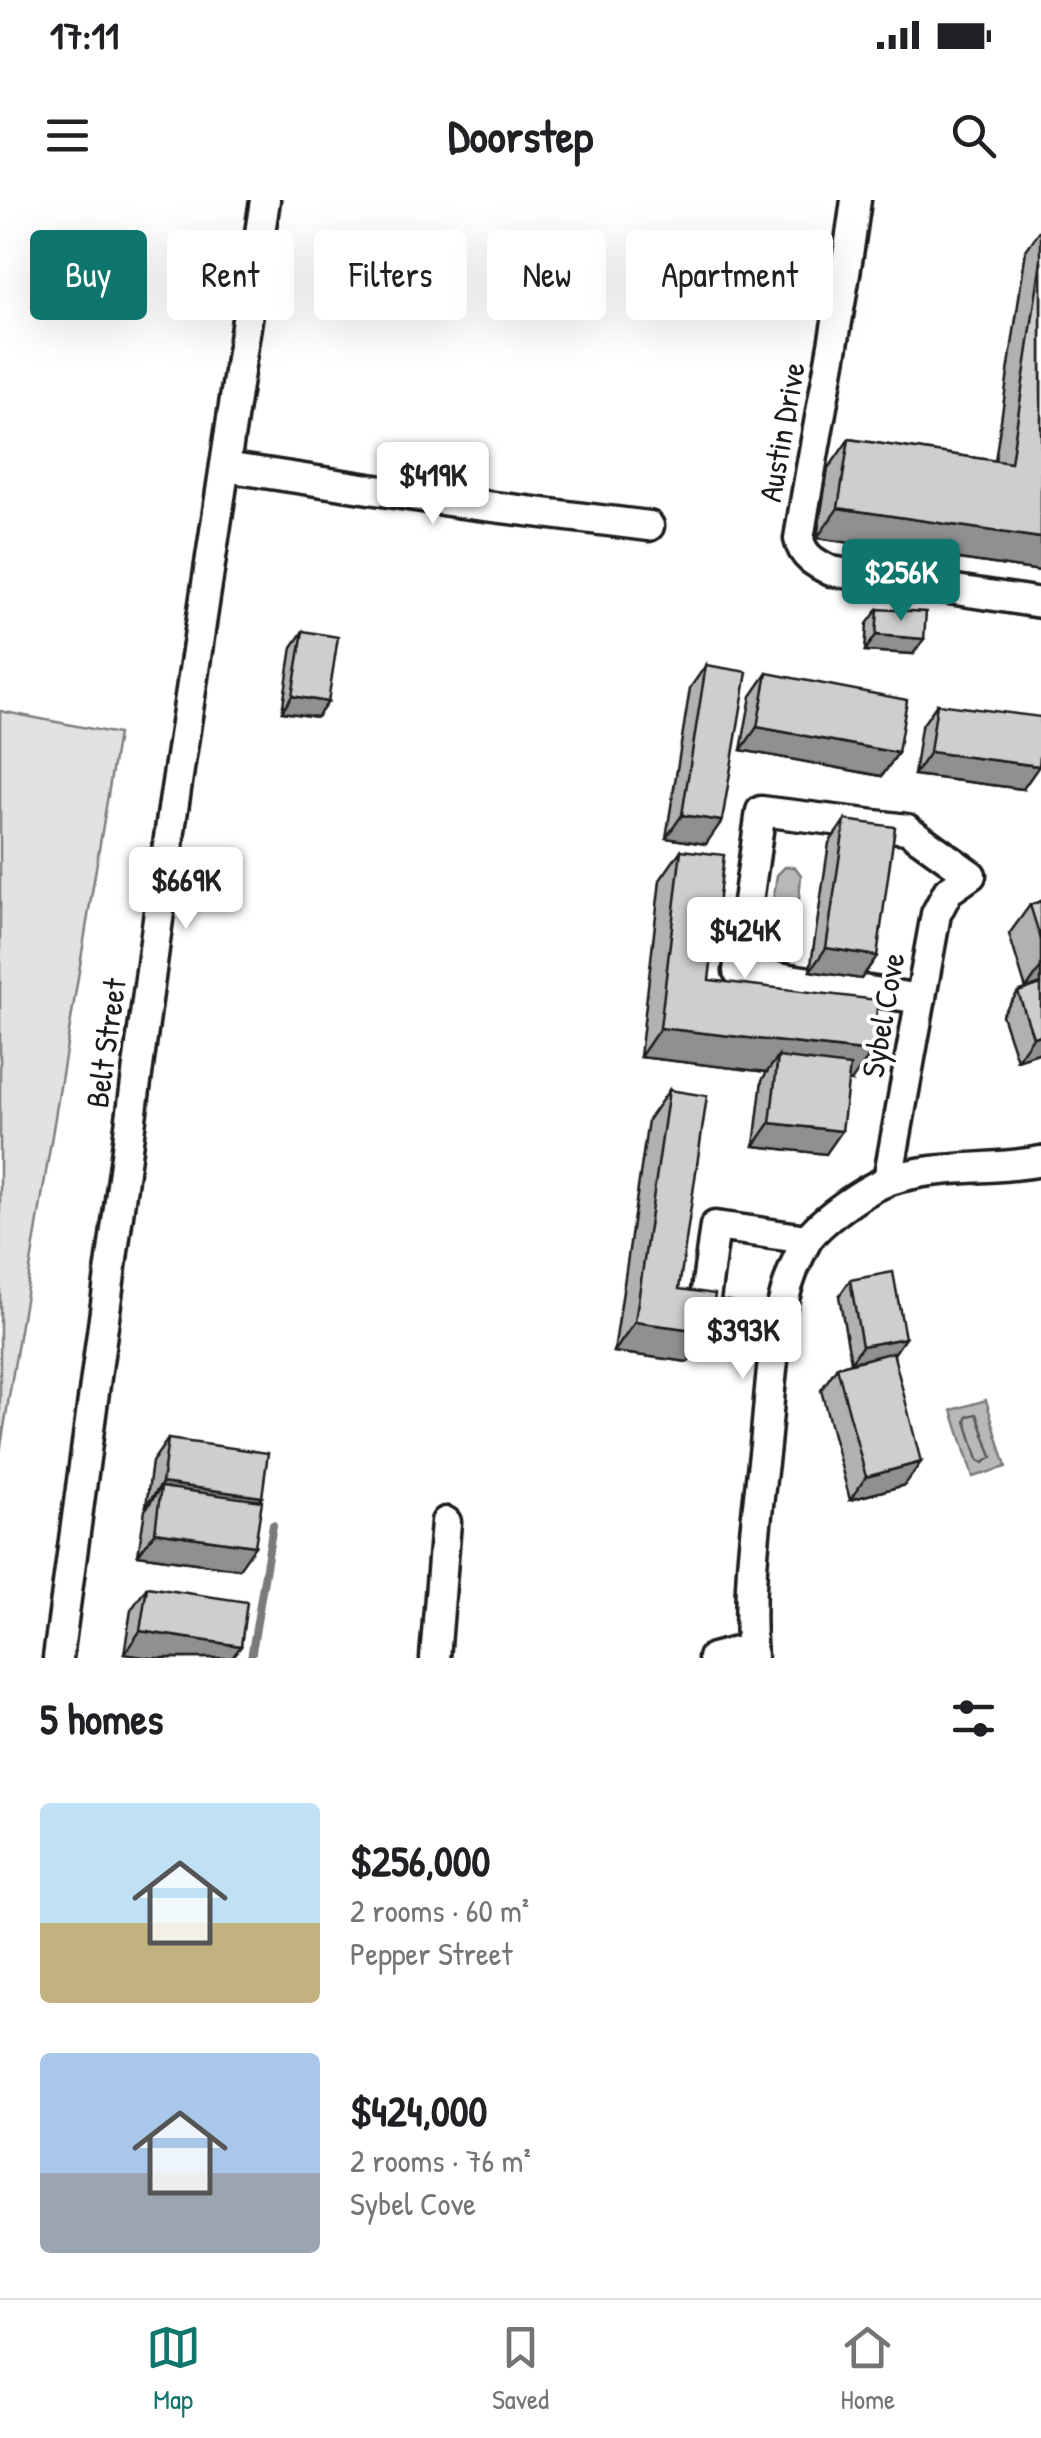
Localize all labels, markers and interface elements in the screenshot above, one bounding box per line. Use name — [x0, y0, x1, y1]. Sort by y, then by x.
text: 17:11 — [50, 9, 119, 61]
text: Doorstep — [448, 105, 593, 166]
icon: menu — [40, 108, 95, 163]
icon: search — [946, 108, 1001, 163]
chip: Buy — [30, 230, 147, 320]
chip: Rent — [167, 230, 294, 320]
chip: Filters — [314, 230, 467, 320]
chip: New — [487, 230, 606, 320]
chip: Apartment — [626, 230, 833, 320]
street label: Austin Drive — [748, 359, 815, 505]
pin: $419K — [363, 442, 503, 527]
text: $419K — [399, 453, 467, 496]
pin: $256K — [831, 539, 971, 624]
text: $256K — [864, 550, 938, 593]
pin: $669K — [116, 847, 256, 932]
text: $669K — [151, 858, 221, 901]
pin: $424K — [675, 897, 815, 982]
text: $424K — [709, 908, 781, 951]
street label: Sybel Cove — [850, 949, 915, 1081]
street label: Belt Street — [75, 974, 136, 1110]
pin: $393K — [673, 1297, 813, 1382]
text: $393K — [706, 1308, 780, 1351]
text: 5 homes — [40, 1690, 163, 1747]
icon: filters — [946, 1691, 1001, 1746]
text: $256,000 — [350, 1832, 490, 1889]
icon: home — [120, 1843, 240, 1963]
text: 2 rooms · 60 m² — [350, 1889, 529, 1932]
text: Pepper Street — [350, 1932, 512, 1975]
text: $424,000 — [350, 2082, 487, 2139]
icon: home — [120, 2093, 240, 2213]
text: 2 rooms · 76 m² — [350, 2139, 531, 2182]
text: Sybel Cove — [350, 2182, 476, 2225]
tab: Map — [146, 2320, 201, 2418]
tab: Saved — [492, 2320, 549, 2418]
tab: Home — [840, 2320, 895, 2418]

